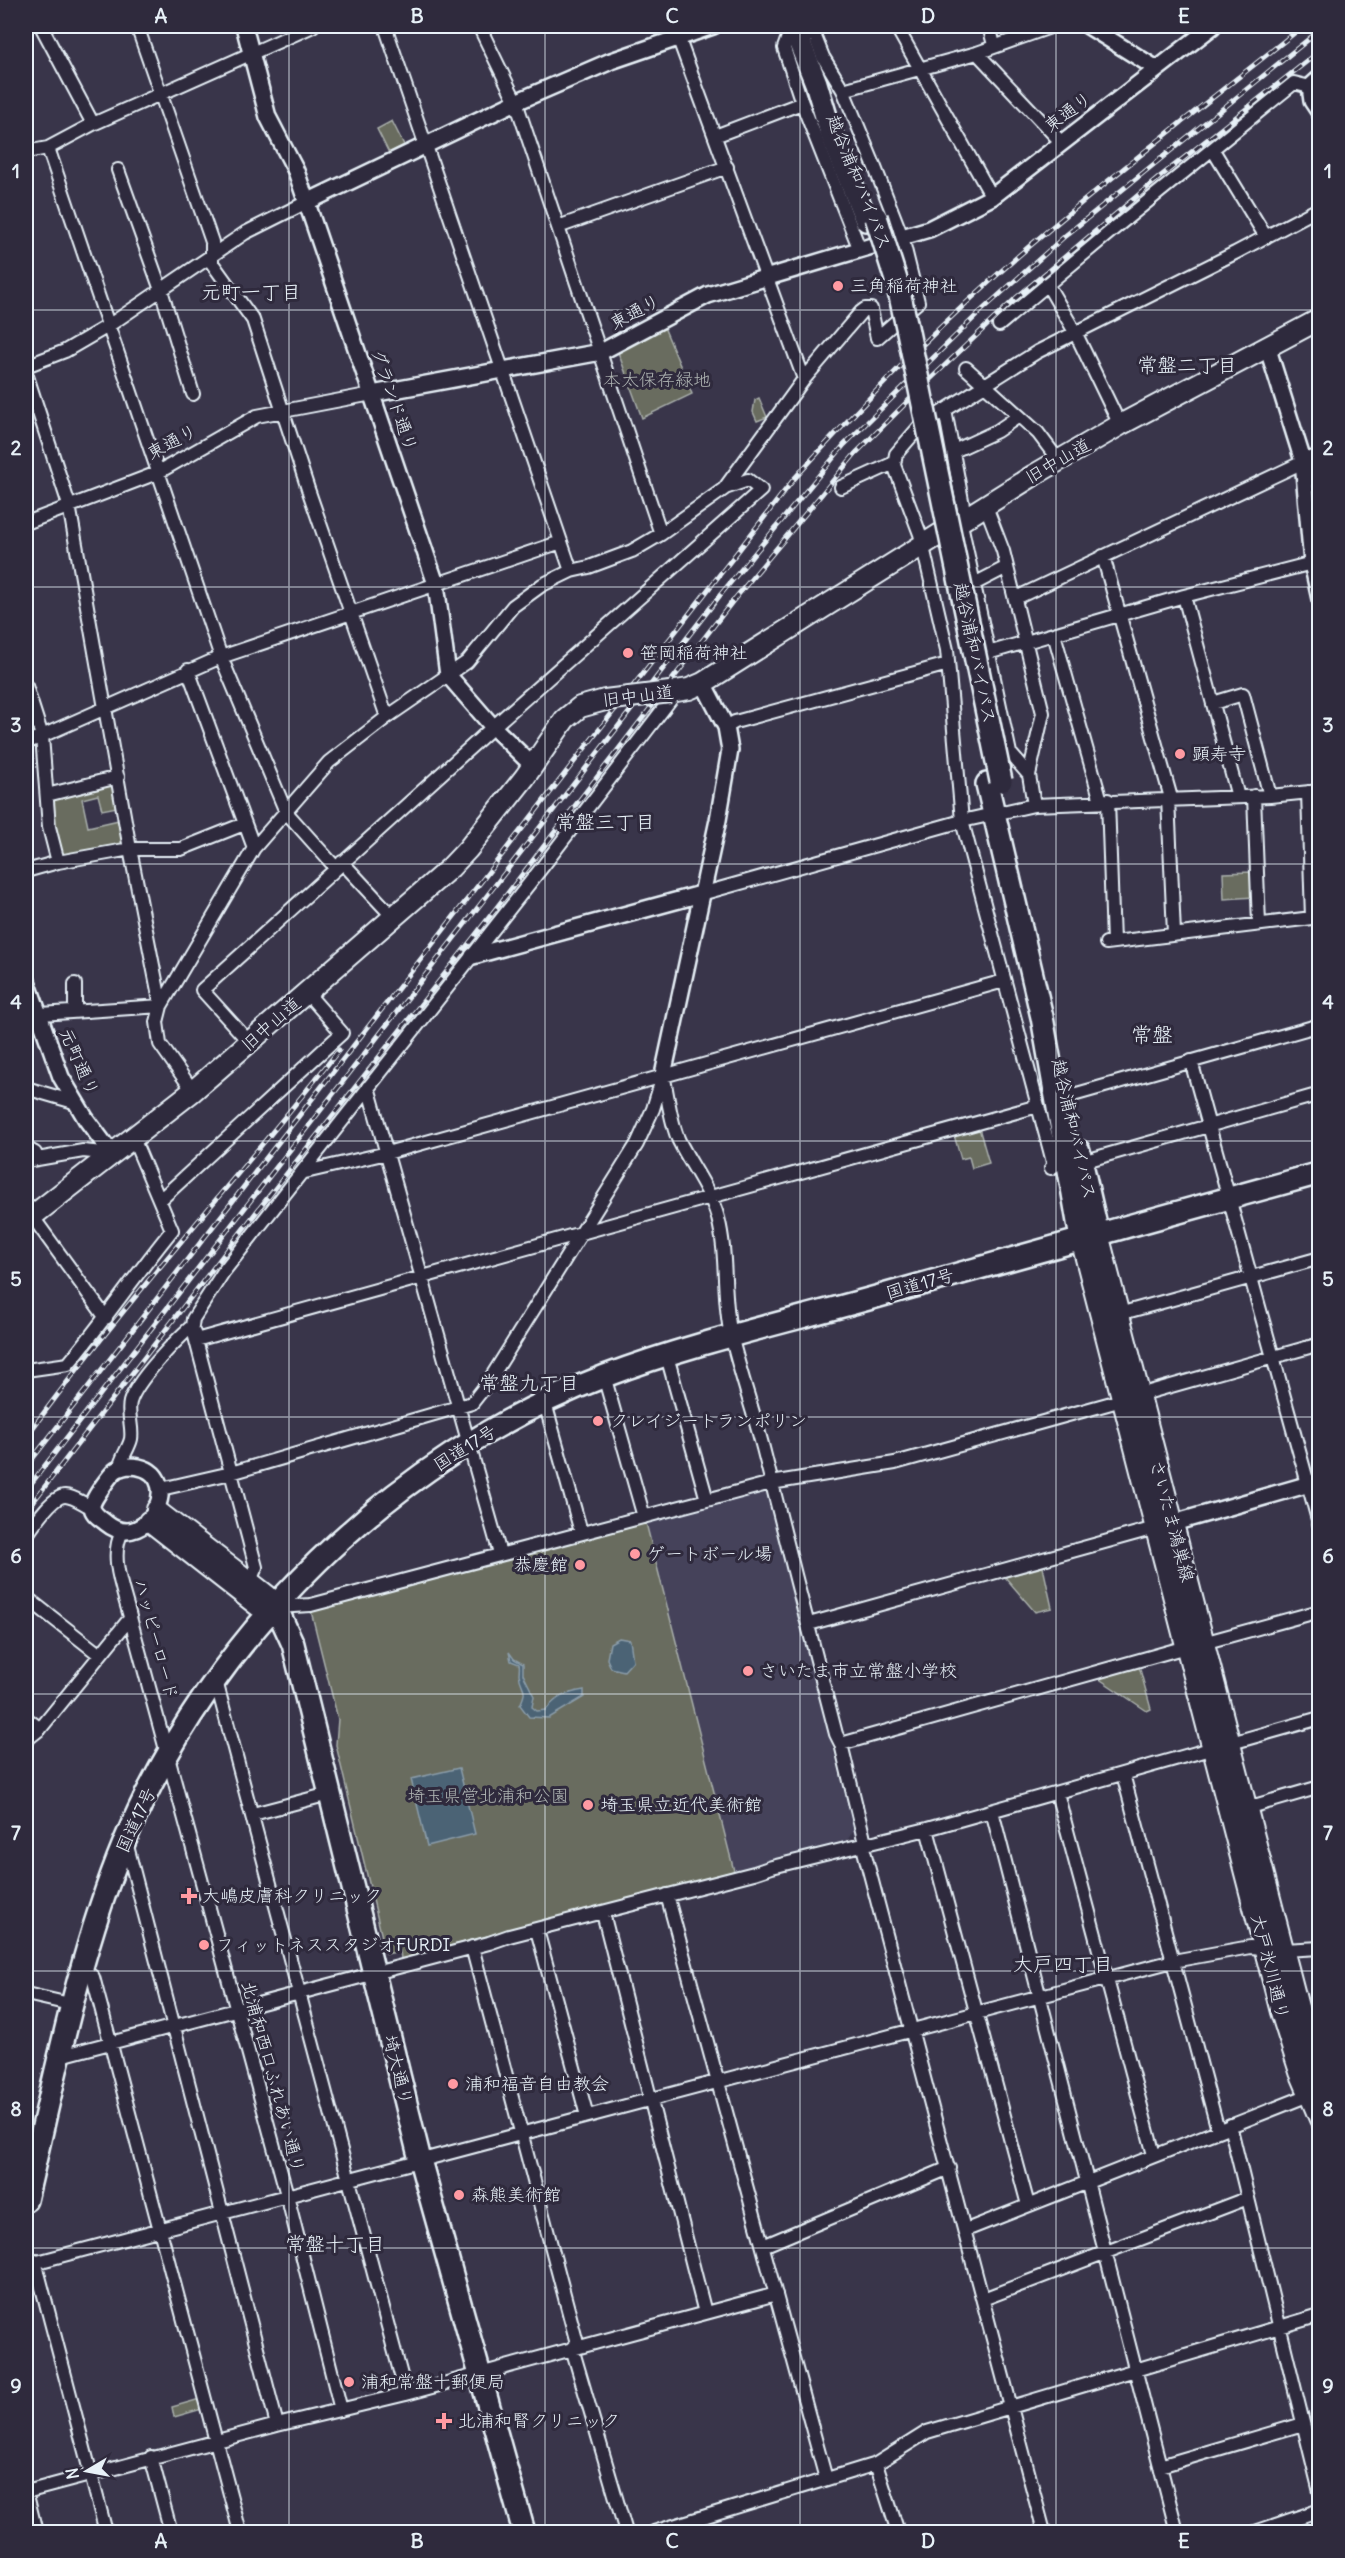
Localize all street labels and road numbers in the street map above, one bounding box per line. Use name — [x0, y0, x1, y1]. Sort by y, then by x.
street label: 東通り — [1039, 86, 1096, 137]
street label: 越谷浦和バイパス — [822, 111, 897, 253]
street label: 東通り — [606, 289, 664, 334]
street label: グランド通り — [366, 345, 423, 455]
street label: 東通り — [143, 419, 201, 464]
street label: 旧中山道 — [1021, 433, 1095, 489]
street label: 越谷浦和バイパス — [949, 580, 1002, 726]
street label: 旧中山道 — [601, 680, 675, 711]
street label: 旧中山道 — [236, 991, 305, 1056]
street label: 元町通り — [54, 1024, 105, 1099]
street label: 越谷浦和バイパス — [1047, 1056, 1102, 1201]
street label: 国道17号 — [883, 1263, 957, 1304]
street label: 国道17号 — [429, 1419, 500, 1476]
street label: さいたま鴻巣線 — [1145, 1457, 1200, 1584]
street label: ハッピーロード — [129, 1576, 184, 1702]
street label: 国道17号 — [110, 1783, 161, 1856]
street label: 大戸氷川通り — [1246, 1912, 1295, 2022]
street label: 北浦和西口ふれあい通り — [237, 1978, 310, 2175]
street label: 埼大通り — [379, 2032, 418, 2108]

